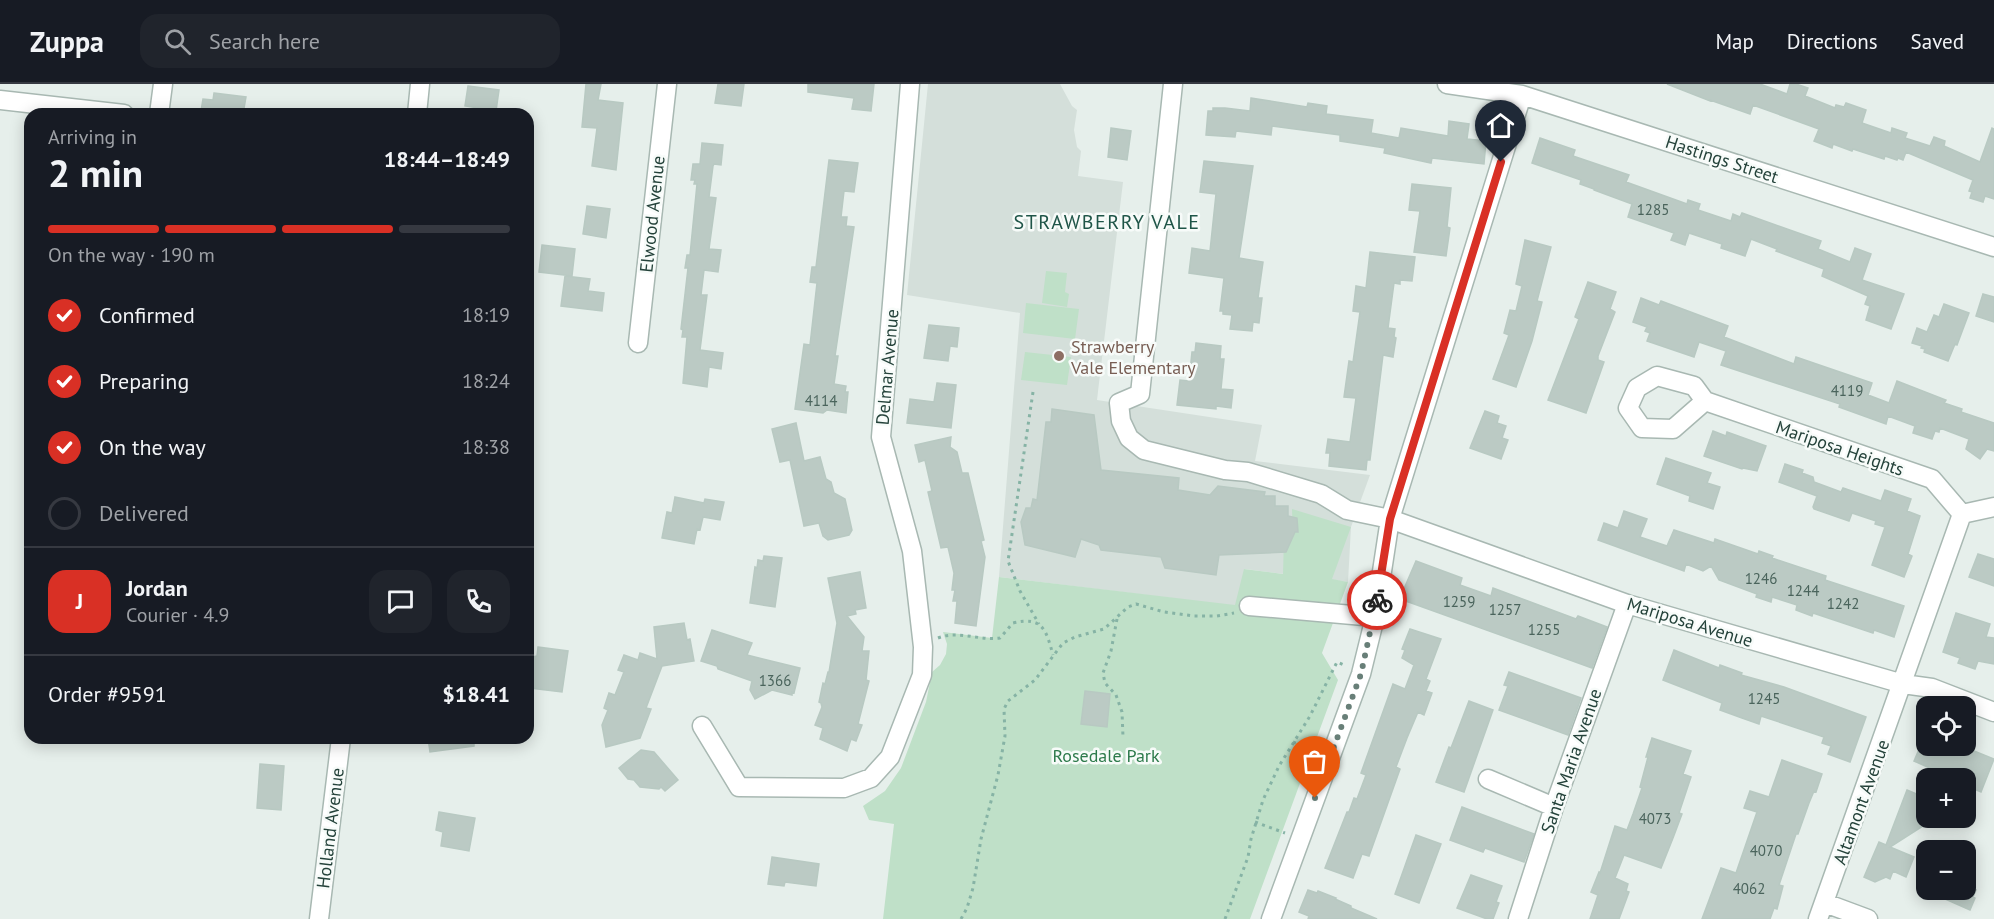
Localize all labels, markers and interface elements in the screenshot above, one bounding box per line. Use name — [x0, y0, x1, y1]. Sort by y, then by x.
search box — [140, 14, 560, 68]
text: Zuppa — [30, 23, 104, 60]
icon: search — [161, 25, 194, 58]
text: Search here — [209, 27, 320, 55]
text: Map — [1715, 28, 1754, 55]
text: Directions — [1787, 28, 1878, 55]
text: Saved — [1911, 28, 1964, 55]
pin — [1475, 100, 1526, 162]
icon: home — [1484, 109, 1517, 142]
text: Arriving in — [48, 124, 137, 150]
street label: Hastings Street — [1663, 130, 1781, 188]
text: 18:44–18:49 — [384, 145, 510, 173]
text: 2 min — [48, 147, 143, 198]
street label: Elwood Avenue — [634, 154, 670, 274]
house number: 1285 — [1637, 200, 1669, 219]
district label: STRAWBERRY VALE — [1014, 209, 1200, 235]
text: On the way · 190 m — [48, 242, 215, 268]
icon: check — [48, 299, 81, 332]
text: Confirmed — [99, 301, 195, 329]
text: 18:19 — [462, 302, 510, 328]
street label: Delmar Avenue — [870, 308, 904, 426]
place label: Strawberry Vale Elementary — [1070, 335, 1196, 379]
marker: Strawberry Vale Elementary — [1052, 349, 1066, 363]
icon: check — [48, 365, 81, 398]
text: Preparing — [99, 367, 189, 395]
text: 18:24 — [462, 368, 510, 394]
house number: 4119 — [1831, 381, 1863, 400]
house number: 4114 — [805, 391, 837, 410]
street label: Mariposa Heights — [1773, 415, 1907, 481]
icon: check — [48, 431, 81, 464]
text: On the way — [99, 433, 206, 461]
text: 18:38 — [462, 434, 510, 460]
text: Delivered — [99, 499, 189, 527]
house number: 1246 — [1745, 569, 1777, 588]
button: chat — [369, 570, 432, 633]
button: phone — [447, 570, 510, 633]
courier — [1347, 570, 1407, 630]
text: Jordan — [126, 574, 188, 602]
house number: 1244 — [1787, 581, 1819, 600]
icon: bike — [1361, 584, 1394, 617]
text: J — [76, 587, 83, 615]
house number: 1259 — [1443, 592, 1475, 611]
street label: Mariposa Avenue — [1624, 592, 1756, 652]
house number: 1242 — [1827, 594, 1859, 613]
house number: 1257 — [1489, 600, 1521, 619]
text: Courier · 4.9 — [126, 602, 229, 628]
house number: 1255 — [1528, 620, 1560, 639]
house number: 1366 — [759, 671, 791, 690]
text: Order #9591 — [48, 680, 167, 708]
text: $18.41 — [442, 680, 510, 708]
street label: Santa Maria Avenue — [1535, 686, 1607, 836]
house number: 1245 — [1748, 689, 1780, 708]
map controls — [1916, 696, 1976, 900]
button: locate — [1916, 696, 1976, 756]
pin — [1289, 736, 1340, 798]
street label: Altamont Avenue — [1828, 736, 1894, 868]
park label: Rosedale Park — [1052, 744, 1160, 767]
icon: bag — [1298, 745, 1331, 778]
street label: Holland Avenue — [311, 766, 349, 890]
button: + — [1916, 768, 1976, 828]
house number: 4073 — [1639, 809, 1671, 828]
button: − — [1916, 840, 1976, 900]
house number: 4070 — [1750, 841, 1782, 860]
house number: 4062 — [1733, 879, 1765, 898]

